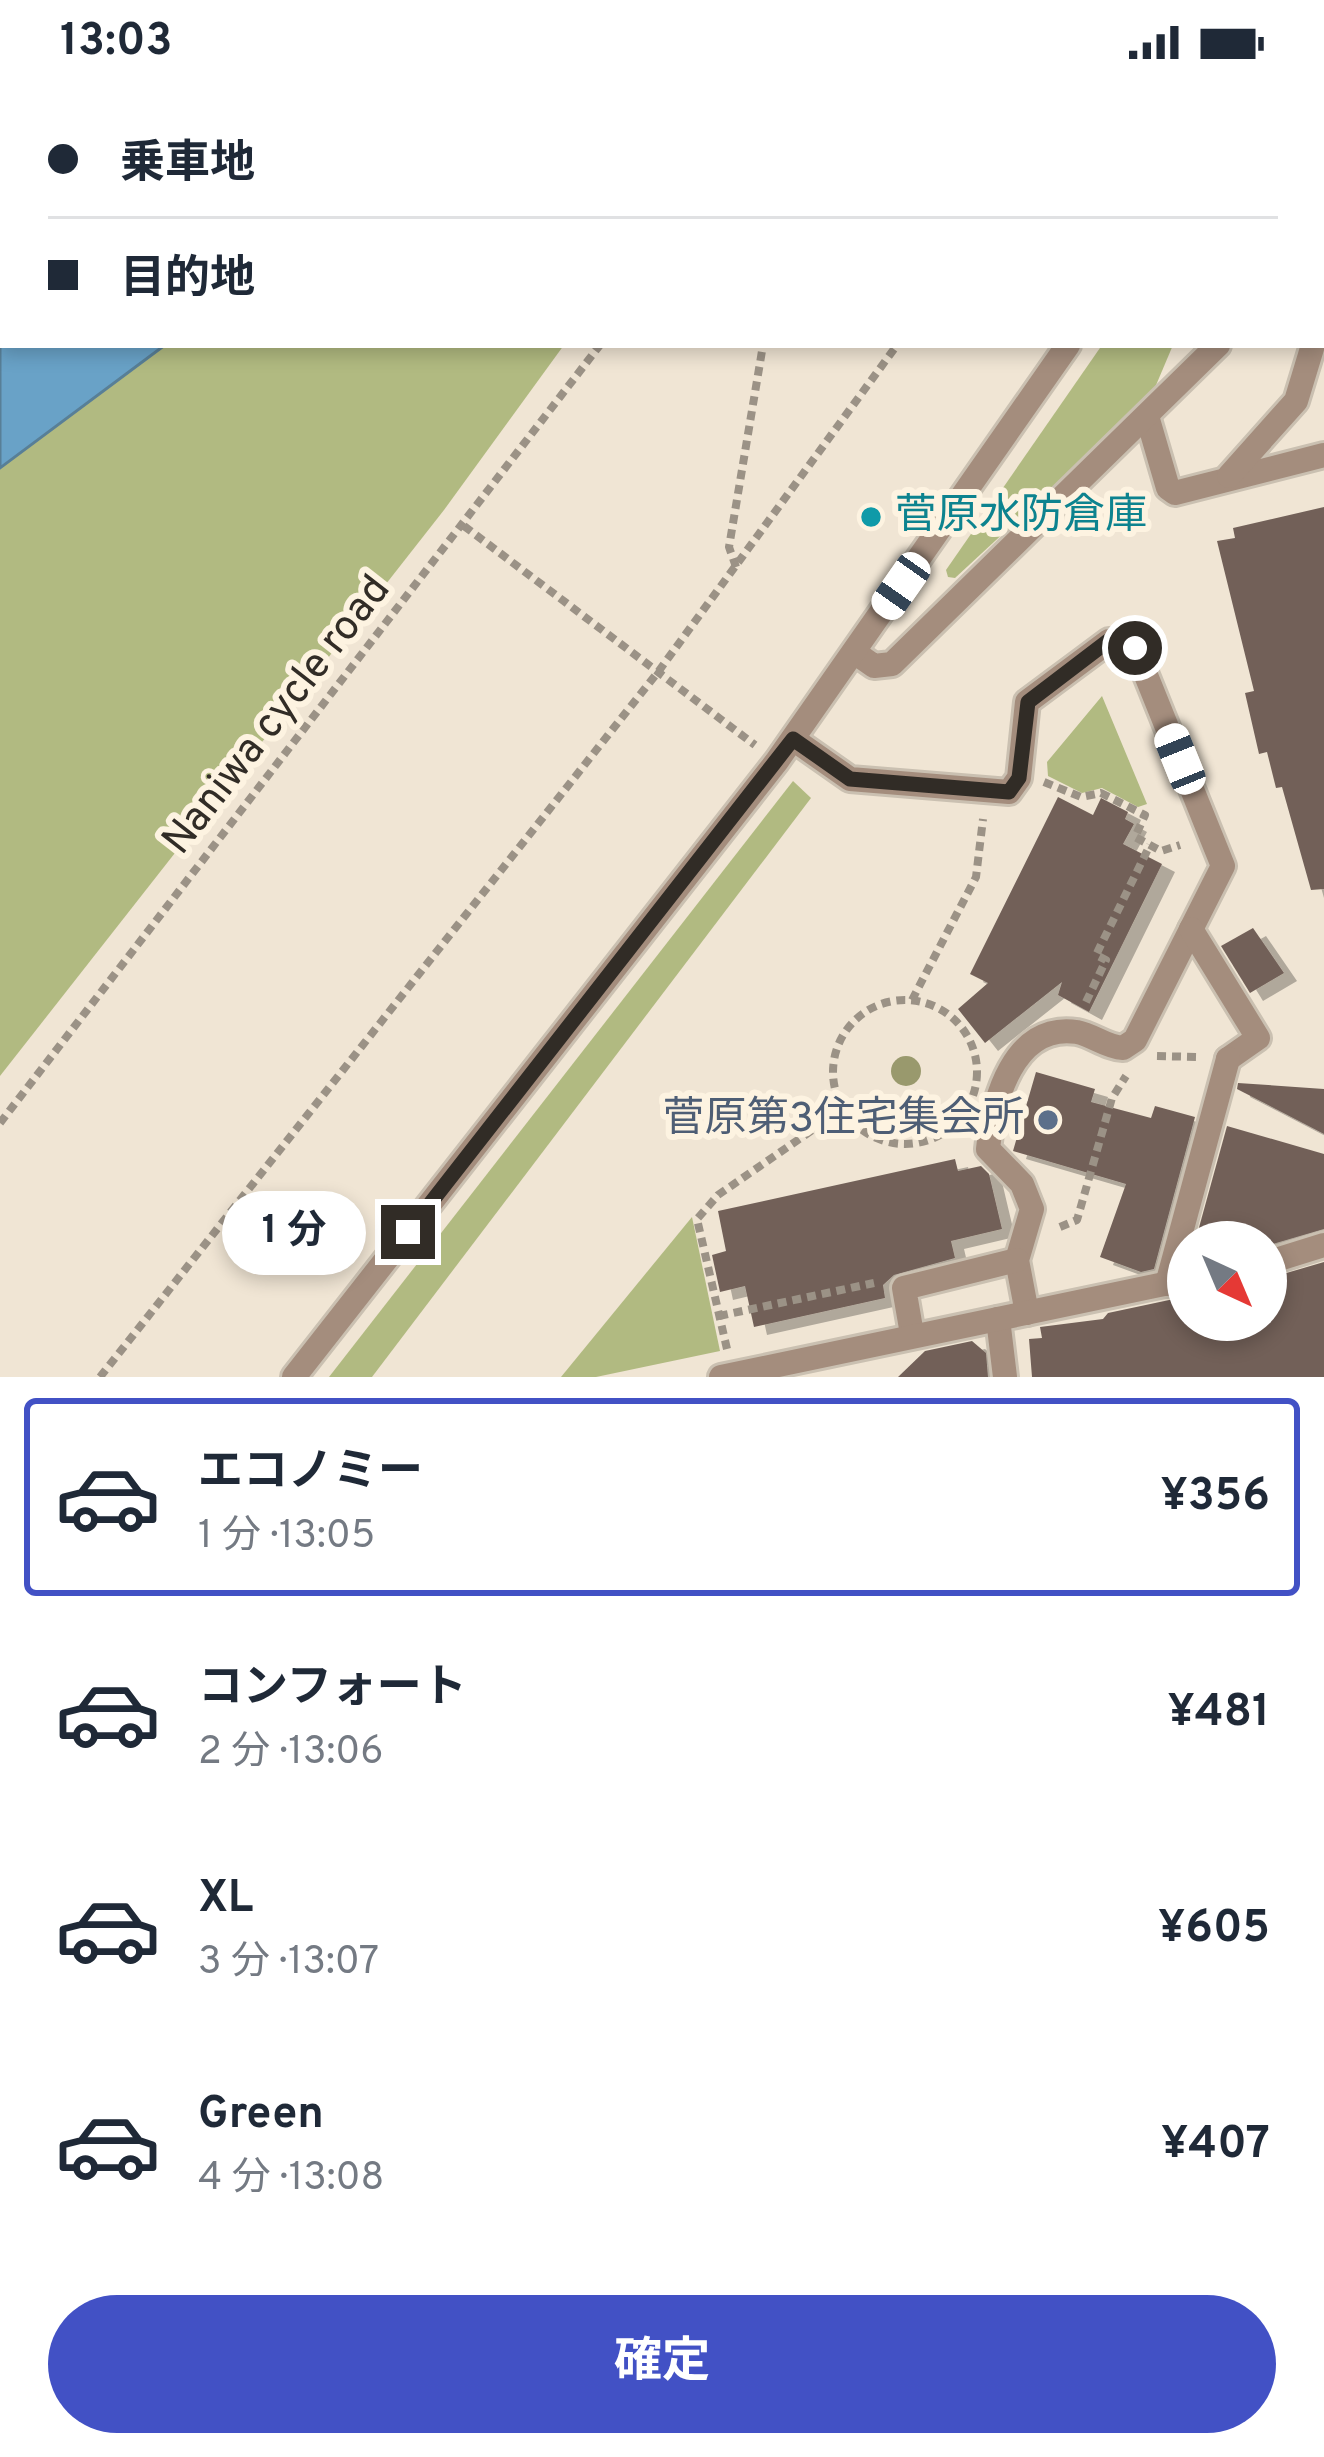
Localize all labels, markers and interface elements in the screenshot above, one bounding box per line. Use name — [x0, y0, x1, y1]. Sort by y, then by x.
text: 13:03 — [60, 14, 172, 71]
text: 乗車地 — [120, 137, 255, 194]
text: 目的地 — [120, 252, 255, 309]
place label: 菅原水防倉庫 — [895, 491, 1147, 544]
marker: 菅原水防倉庫 — [858, 504, 884, 530]
car — [866, 546, 936, 626]
street label: Naniwa cycle road — [152, 566, 404, 866]
route start — [1108, 621, 1162, 675]
car — [1150, 719, 1210, 799]
place label: 菅原第3住宅集会所 — [663, 1094, 1024, 1147]
marker: 菅原第3住宅集会所 — [1035, 1107, 1061, 1133]
callout: 1 分 — [222, 1190, 366, 1274]
route end — [381, 1205, 435, 1259]
text: 1 分 — [262, 1208, 326, 1257]
north arrow — [1167, 1221, 1287, 1341]
map controls — [1167, 1221, 1287, 1341]
icon: car — [54, 1443, 162, 1551]
text: エコノミー — [198, 1445, 423, 1502]
text: ¥356 — [1161, 1469, 1270, 1526]
text: 1 分 · 13:05 — [198, 1513, 375, 1562]
icon: car — [54, 1659, 162, 1767]
text: コンフォート — [198, 1661, 467, 1718]
text: ¥481 — [1168, 1685, 1270, 1742]
text: 2 分 · 13:06 — [198, 1729, 383, 1778]
text: XL — [198, 1871, 253, 1928]
icon: car — [54, 1875, 162, 1983]
text: ¥605 — [1158, 1901, 1270, 1958]
text: 3 分 · 13:07 — [198, 1939, 379, 1988]
text: Green — [198, 2087, 324, 2144]
icon: car — [54, 2091, 162, 2199]
text: ¥407 — [1161, 2117, 1270, 2174]
text: 4 分 · 13:08 — [198, 2155, 384, 2204]
button: 確定 — [48, 2295, 1276, 2433]

